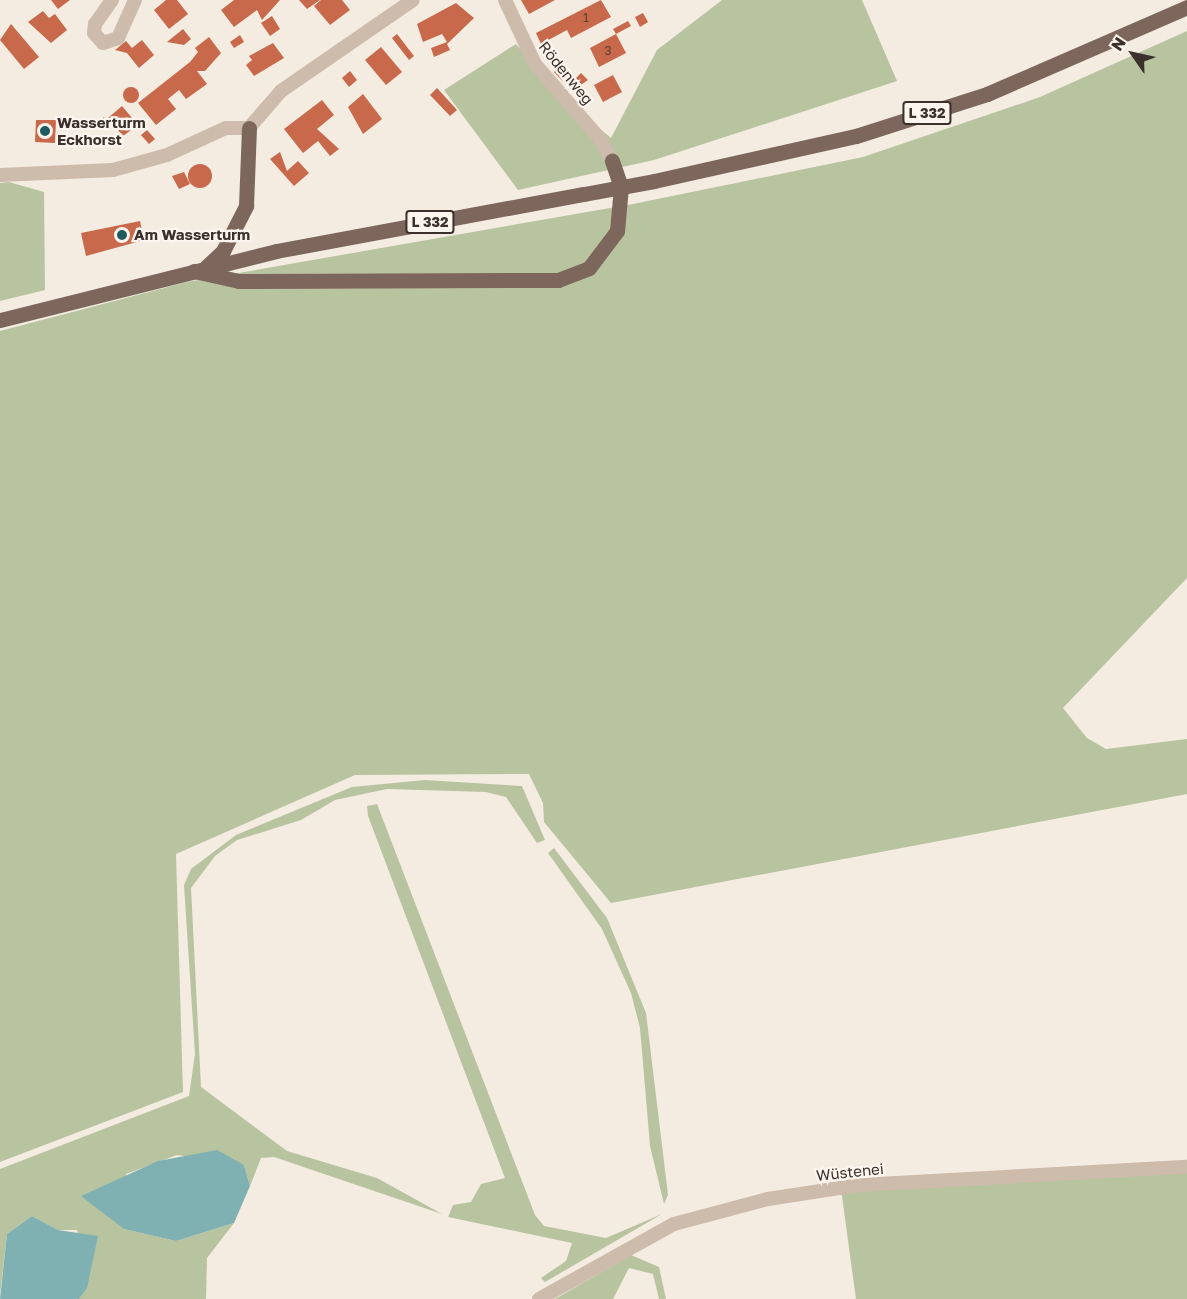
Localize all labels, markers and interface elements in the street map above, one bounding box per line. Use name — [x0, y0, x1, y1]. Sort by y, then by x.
house number: 1 — [583, 11, 589, 25]
north arrow — [1103, 24, 1163, 84]
text: N — [1106, 33, 1130, 55]
street label: Rödenweg — [535, 38, 597, 108]
house number: 3 — [604, 44, 612, 58]
road number: L 332 — [902, 102, 952, 124]
place label: Wasserturm Eckhorst — [57, 113, 146, 148]
marker: Wasserturm Eckhorst — [38, 124, 52, 138]
road number: L 332 — [404, 211, 456, 233]
place label: Am Wasserturm — [134, 226, 250, 244]
marker: Am Wasserturm — [115, 228, 129, 242]
street label: Wüstenei — [815, 1160, 885, 1184]

